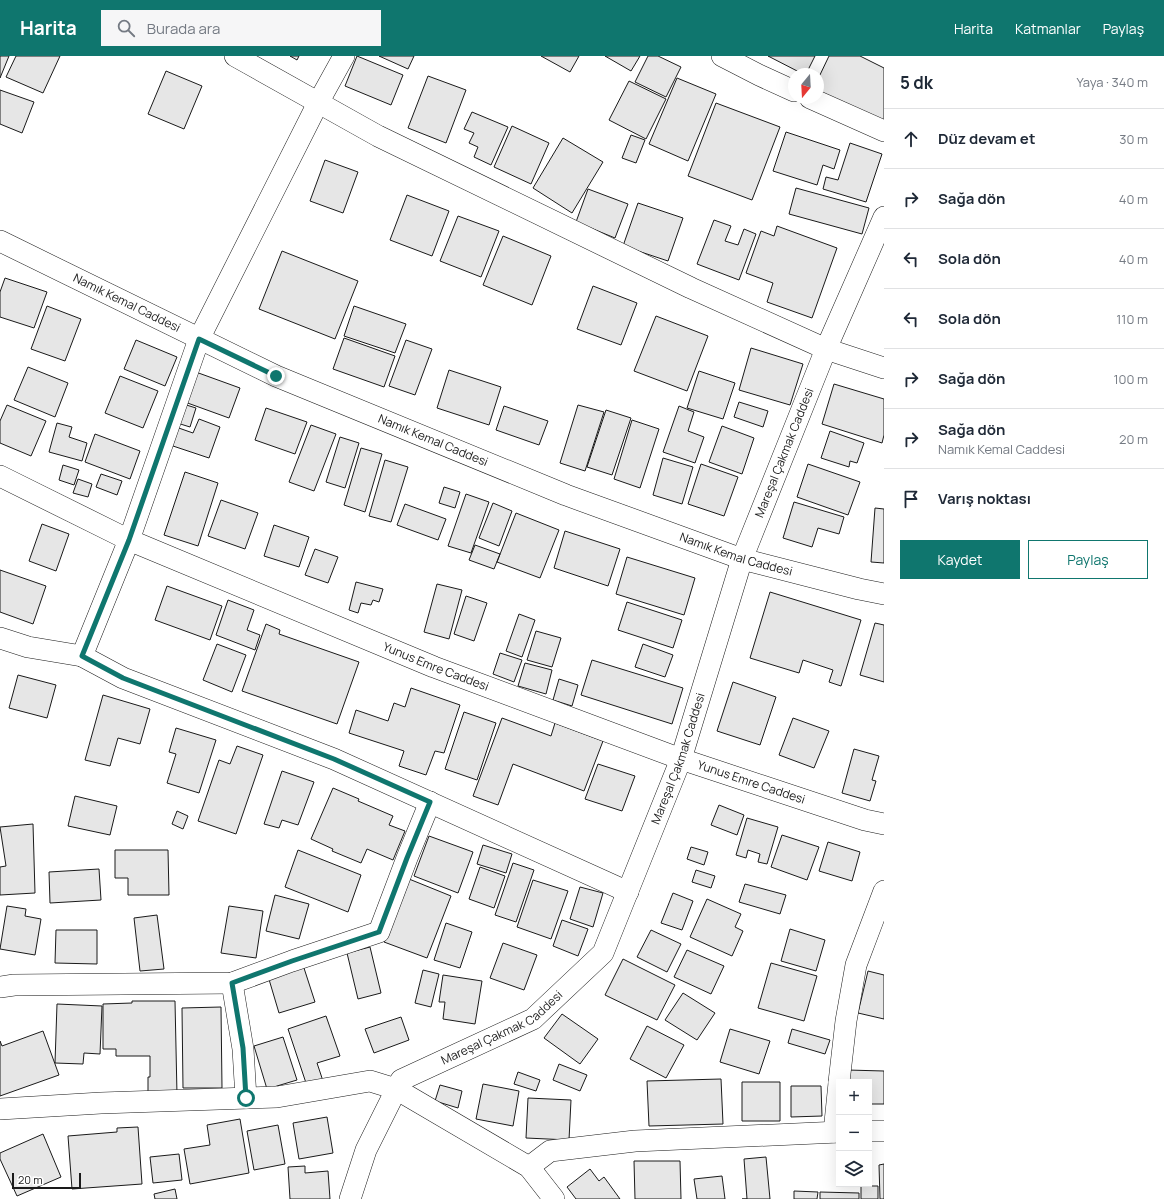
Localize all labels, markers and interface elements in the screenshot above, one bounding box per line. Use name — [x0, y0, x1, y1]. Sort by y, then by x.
search box — [101, 10, 381, 46]
text: Harita — [20, 15, 77, 41]
icon: search — [115, 17, 137, 39]
text: Burada ara — [147, 18, 220, 39]
text: Harita — [954, 19, 993, 38]
text: Katmanlar — [1015, 19, 1081, 38]
text: Paylaş — [1103, 19, 1144, 38]
north arrow — [788, 68, 824, 104]
text: 5 dk — [900, 71, 933, 94]
text: Yaya · 340 m — [1077, 73, 1148, 91]
icon: ahead — [900, 128, 922, 150]
text: Düz devam et — [938, 128, 1035, 149]
text: 30 m — [1119, 130, 1148, 148]
icon: right — [900, 188, 922, 210]
text: Sağa dön — [938, 188, 1005, 209]
text: 40 m — [1119, 190, 1148, 208]
icon: left — [900, 248, 922, 270]
text: Sola dön — [938, 248, 1001, 269]
text: 40 m — [1119, 250, 1148, 268]
street label: Namık Kemal Caddesi — [70, 269, 183, 336]
icon: left — [900, 308, 922, 330]
text: Sola dön — [938, 308, 1001, 329]
text: 110 m — [1116, 310, 1148, 328]
route end — [267, 367, 285, 385]
icon: right — [900, 368, 922, 390]
text: Sağa dön — [938, 368, 1005, 389]
text: 100 m — [1113, 370, 1148, 388]
street label: Mareşal Çakmak Caddesi — [750, 385, 818, 520]
street label: Namık Kemal Caddesi — [376, 410, 491, 470]
text: Sağa dön — [938, 419, 1005, 440]
icon: right — [900, 428, 922, 450]
text: 20 m — [1119, 430, 1148, 448]
text: Namık Kemal Caddesi — [938, 440, 1065, 458]
icon: arrive — [900, 488, 922, 510]
text: Varış noktası — [938, 488, 1031, 509]
street label: Namık Kemal Caddesi — [677, 528, 794, 580]
button: Kaydet — [900, 540, 1020, 579]
button: Paylaş — [1028, 540, 1148, 579]
street label: Yunus Emre Caddesi — [380, 638, 491, 695]
street label: Mareşal Çakmak Caddesi — [647, 691, 709, 827]
street label: Yunus Emre Caddesi — [695, 756, 808, 808]
street label: Mareşal Çakmak Caddesi — [438, 986, 566, 1068]
map controls — [836, 1079, 872, 1187]
button: + — [836, 1079, 872, 1115]
route start — [237, 1089, 255, 1107]
button: − — [836, 1115, 872, 1151]
button: layers — [836, 1151, 872, 1187]
scale bar — [12, 1171, 81, 1190]
text: 20 m — [18, 1172, 43, 1187]

